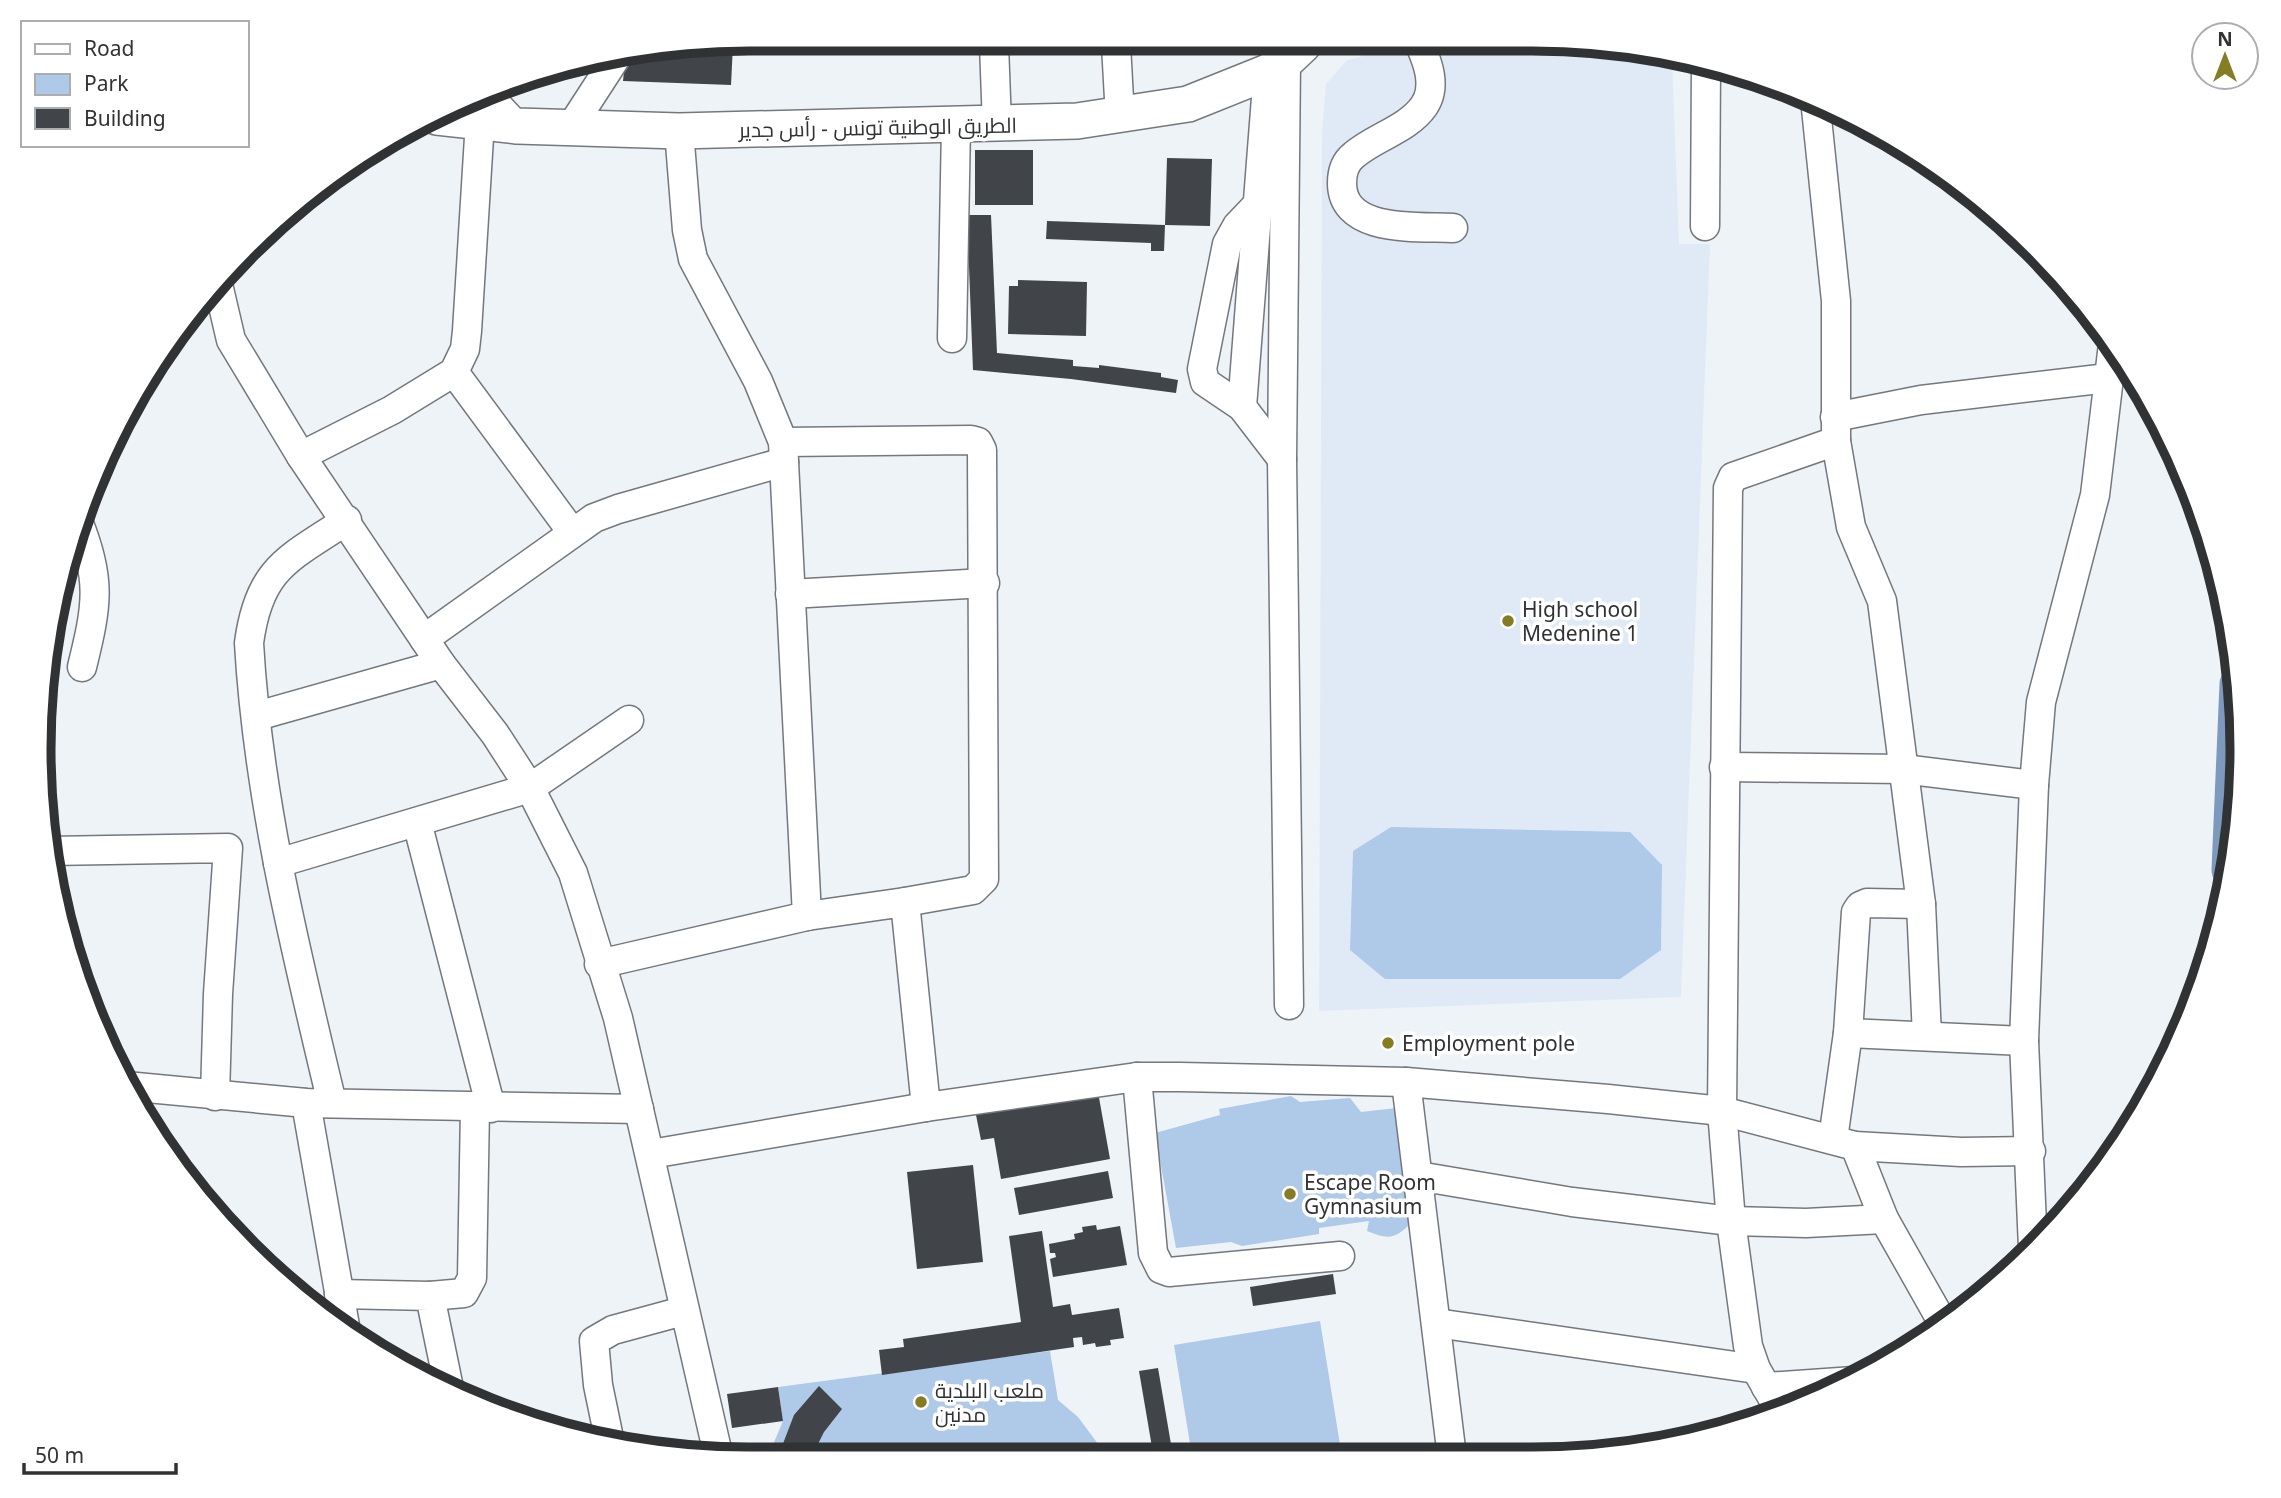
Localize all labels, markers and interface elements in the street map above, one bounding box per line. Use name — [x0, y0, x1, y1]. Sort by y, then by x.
legend — [21, 21, 248, 147]
north arrow — [2190, 21, 2260, 91]
text: N — [2217, 26, 2233, 52]
text: Road — [84, 34, 134, 62]
text: Park — [84, 69, 129, 97]
text: Building — [84, 104, 166, 132]
street label: الطريق الوطنية تونس - رأس جدير — [738, 111, 1017, 143]
place label: High school Medenine 1 — [1522, 595, 1638, 647]
marker: High school Medenine 1 — [1500, 613, 1516, 629]
place label: Employment pole — [1402, 1029, 1575, 1057]
marker: Employment pole — [1380, 1035, 1396, 1051]
place label: Escape Room Gymnasium — [1304, 1168, 1436, 1220]
marker: Escape Room Gymnasium — [1282, 1186, 1298, 1202]
place label: ملعب البلدية مدنين — [935, 1376, 1044, 1428]
marker: ملعب البلدية مدنين — [913, 1394, 929, 1410]
scale bar — [24, 1432, 177, 1476]
text: 50 m — [35, 1441, 84, 1469]

